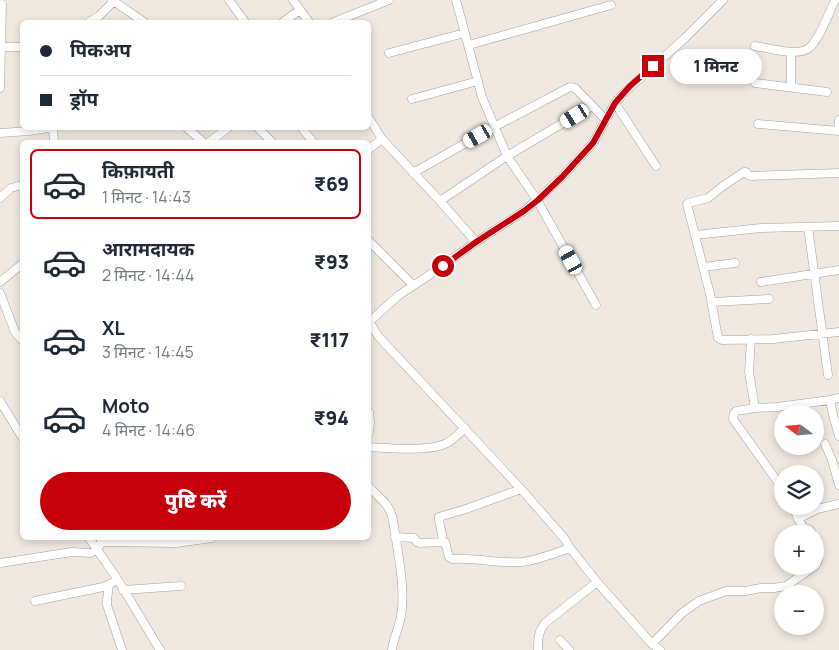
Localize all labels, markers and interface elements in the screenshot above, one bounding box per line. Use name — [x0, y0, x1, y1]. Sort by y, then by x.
text: पिकअप — [70, 37, 131, 63]
callout: 1 मिनट — [670, 48, 763, 84]
route end — [642, 55, 664, 77]
text: 1 मिनट — [694, 55, 738, 77]
text: ड्रॉप — [70, 86, 98, 112]
car — [558, 102, 591, 130]
car — [461, 122, 494, 150]
text: किफ़ायती — [102, 158, 174, 184]
icon: car — [42, 162, 87, 207]
text: ₹69 — [314, 171, 349, 197]
text: 1 मिनट · 14:43 — [102, 186, 191, 208]
text: आरामदायक — [102, 236, 194, 262]
icon: car — [42, 240, 87, 285]
car — [557, 243, 584, 277]
text: ₹93 — [314, 249, 349, 275]
route start — [432, 255, 454, 277]
text: 2 मिनट · 14:44 — [102, 264, 194, 286]
text: XL — [102, 315, 125, 341]
icon: car — [42, 318, 87, 363]
text: ₹117 — [310, 327, 349, 353]
text: 3 मिनट · 14:45 — [102, 341, 194, 363]
text: Moto — [102, 393, 149, 419]
icon: car — [42, 396, 87, 441]
text: ₹94 — [314, 405, 349, 431]
north arrow — [774, 405, 824, 455]
map controls — [774, 405, 824, 635]
text: 4 मिनट · 14:46 — [102, 419, 195, 441]
button: layers — [774, 465, 824, 515]
button: पुष्टि करें — [40, 472, 351, 530]
button: + — [774, 525, 824, 575]
button: − — [774, 585, 824, 635]

